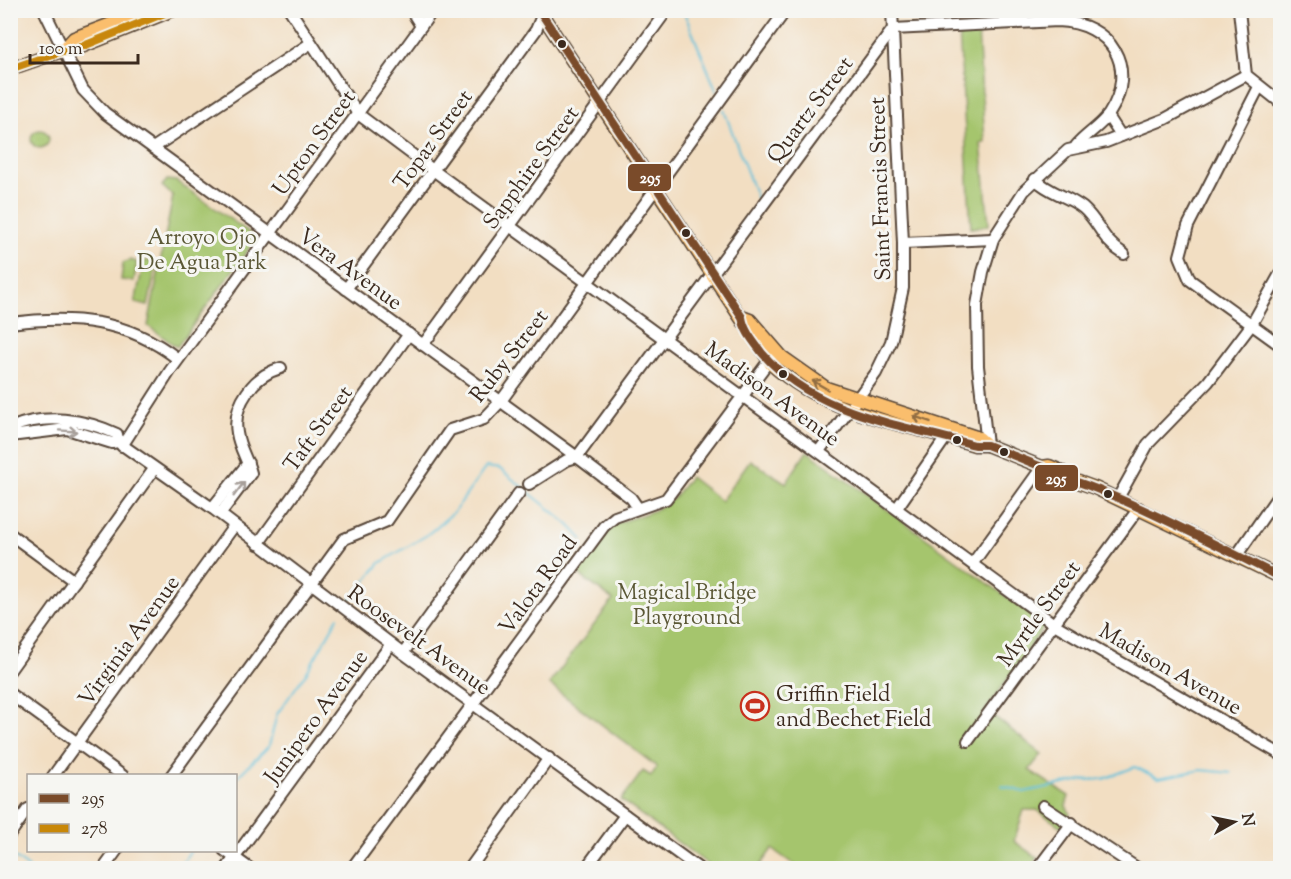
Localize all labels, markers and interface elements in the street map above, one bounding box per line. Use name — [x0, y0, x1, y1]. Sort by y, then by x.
scale bar — [30, 27, 138, 65]
text: 100 m — [39, 37, 83, 63]
unlabelled marker — [556, 38, 568, 50]
street label: Quartz Street — [761, 50, 863, 171]
street label: Topaz Street — [387, 83, 482, 198]
street label: Upton Street — [266, 84, 365, 203]
street label: Saint Francis Street — [863, 96, 901, 281]
street label: Sapphire Street — [477, 100, 589, 237]
line badge: 295 — [627, 163, 672, 192]
text: 295 — [640, 168, 661, 191]
street label: Vera Avenue — [290, 221, 408, 319]
park label: Arroyo Ojo De Agua Park — [137, 223, 267, 280]
unlabelled marker — [680, 227, 692, 239]
street label: Ruby Street — [463, 303, 558, 411]
street label: Madison Avenue — [697, 335, 846, 456]
unlabelled marker — [777, 368, 789, 380]
one-way arrow — [812, 378, 829, 390]
street label: Taft Street — [277, 379, 362, 480]
one-way arrow — [913, 412, 932, 423]
one-way arrow — [58, 426, 78, 437]
unlabelled marker — [951, 434, 963, 446]
unlabelled marker — [998, 446, 1010, 458]
line badge: 295 — [1034, 464, 1079, 492]
text: 295 — [1046, 469, 1067, 492]
one-way arrow — [232, 481, 245, 497]
unlabelled marker — [1102, 488, 1114, 500]
street label: Valota Road — [492, 529, 587, 642]
street label: Myrtle Street — [991, 555, 1090, 674]
street label: Virginia Avenue — [72, 569, 189, 714]
street label: Roosevelt Avenue — [340, 578, 497, 704]
park label: Magical Bridge Playground — [617, 578, 757, 635]
street label: Madison Avenue — [1092, 617, 1247, 725]
street label: Junipero Avenue — [257, 644, 377, 792]
place label: Griffin Field and Bechet Field — [776, 680, 932, 737]
sports icon: Griffin Field and Bechet Field — [739, 690, 771, 722]
legend — [27, 774, 237, 852]
text: 295 — [81, 787, 105, 813]
north arrow — [1204, 792, 1264, 852]
text: N — [1234, 812, 1259, 828]
text: 278 — [81, 817, 107, 843]

